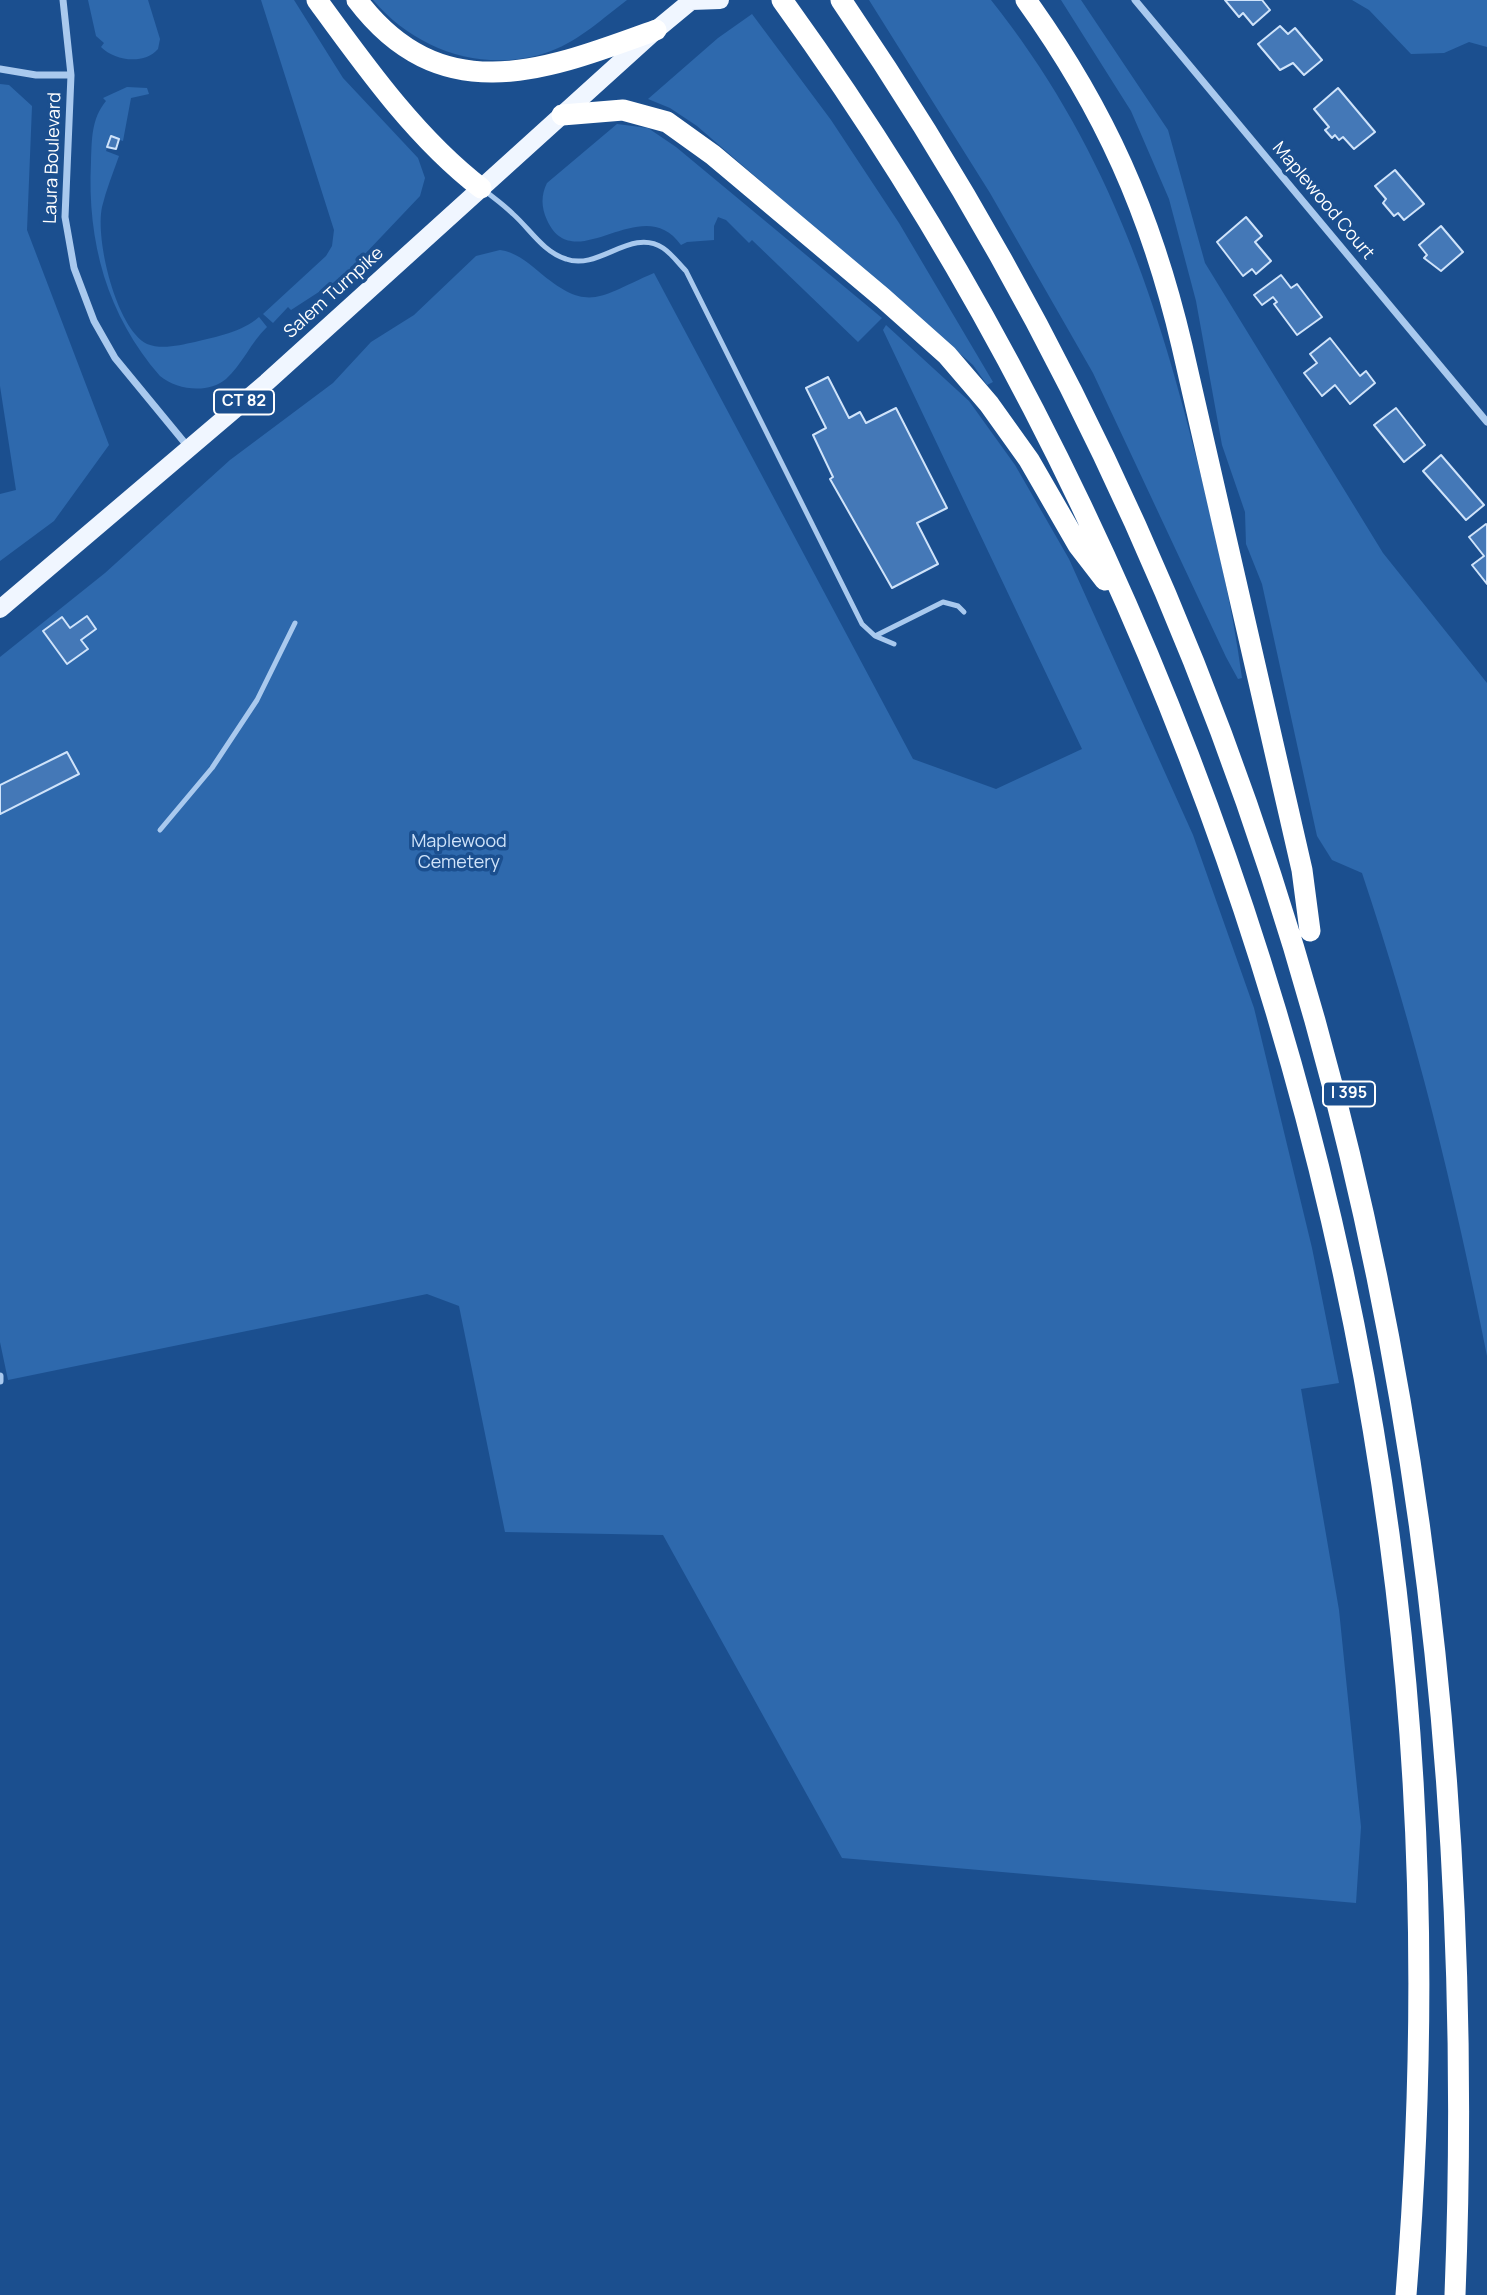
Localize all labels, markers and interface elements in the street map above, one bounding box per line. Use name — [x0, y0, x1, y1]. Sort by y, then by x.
street label: Laura Boulevard — [40, 92, 66, 224]
street label: Maplewood Court — [1267, 138, 1379, 264]
street label: Salem Turnpike — [280, 243, 388, 343]
road number: CT 82 — [214, 390, 274, 414]
park label: Maplewood Cemetery — [411, 831, 507, 874]
road number: I 395 — [1323, 1082, 1375, 1106]

